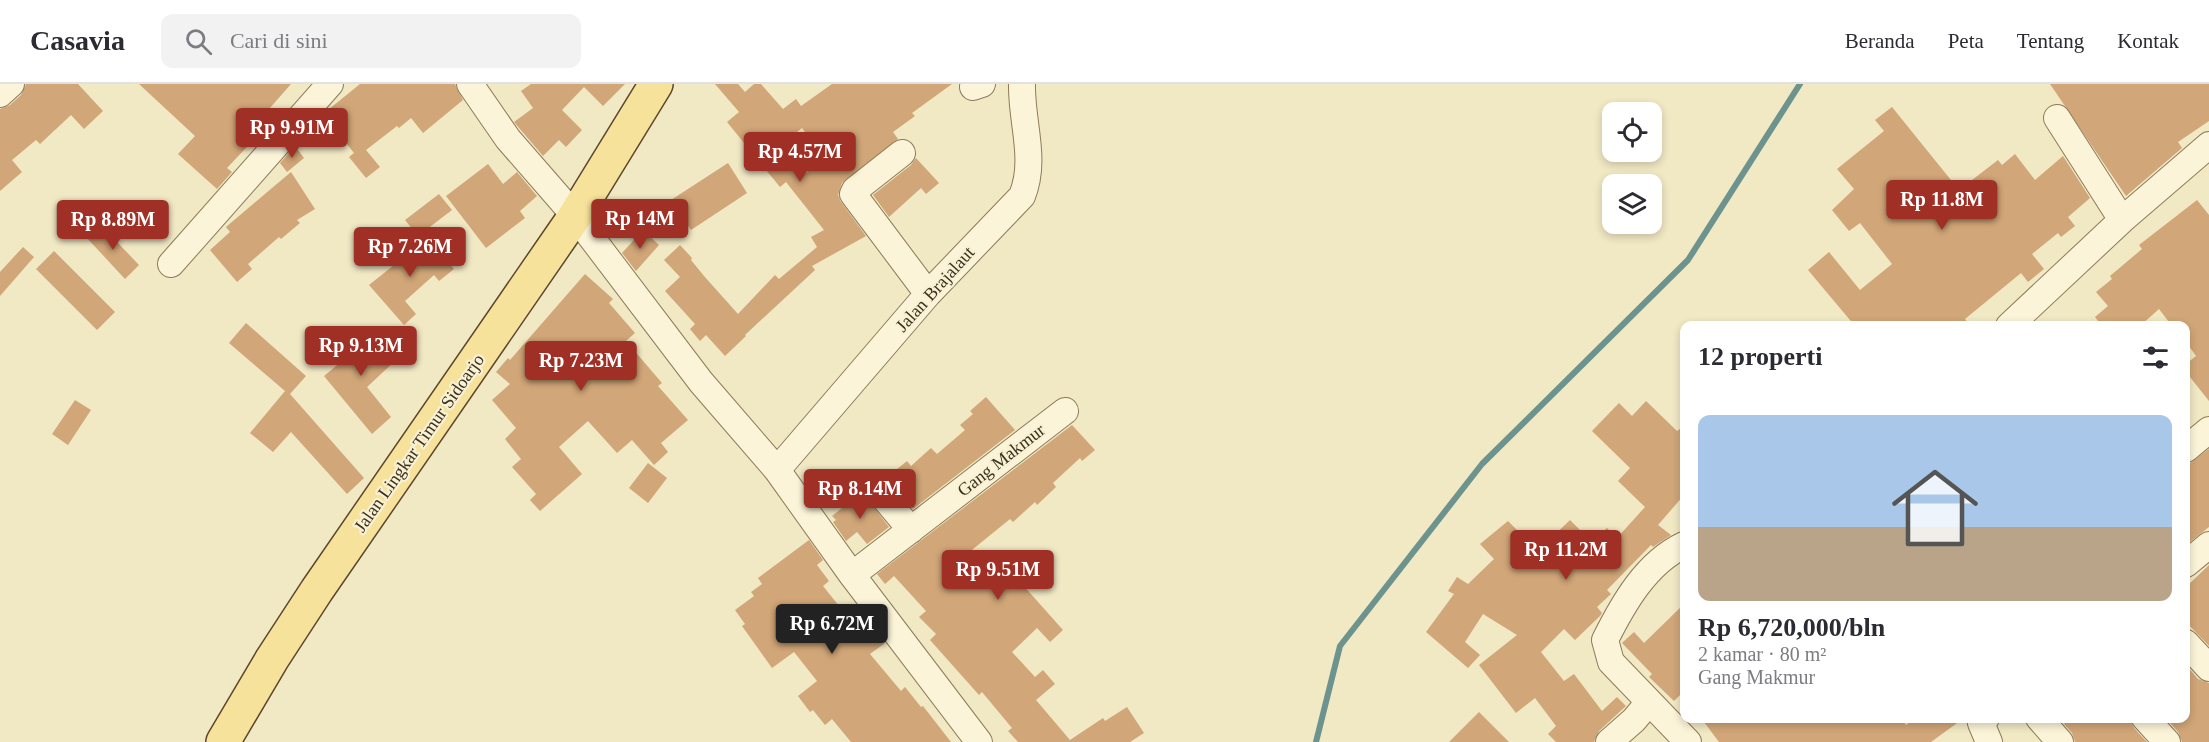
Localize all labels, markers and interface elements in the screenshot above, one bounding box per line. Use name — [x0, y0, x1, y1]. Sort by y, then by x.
search box — [161, 14, 581, 68]
text: Casavia — [30, 25, 125, 56]
icon: search — [182, 25, 215, 58]
text: Cari di sini — [230, 28, 328, 53]
text: Beranda — [1845, 29, 1915, 53]
text: Peta — [1948, 29, 1984, 53]
text: Tentang — [2017, 29, 2084, 53]
text: Kontak — [2117, 29, 2179, 53]
map controls — [1602, 102, 1662, 234]
button: locate — [1602, 102, 1662, 162]
pin: Rp 9.91M — [230, 108, 354, 159]
text: Rp 9.91M — [250, 116, 334, 138]
pin: Rp 4.57M — [738, 132, 862, 183]
text: Rp 4.57M — [758, 140, 842, 162]
button: layers — [1602, 174, 1662, 234]
pin: Rp 11.8M — [1880, 180, 2004, 231]
text: Rp 11.8M — [1900, 188, 1984, 210]
pin: Rp 14M — [591, 199, 689, 250]
pin: Rp 8.89M — [51, 200, 175, 251]
text: Rp 14M — [605, 207, 675, 229]
text: Rp 8.89M — [71, 208, 155, 230]
pin: Rp 7.26M — [348, 227, 472, 278]
text: Rp 7.26M — [368, 235, 452, 257]
street label: Jalan Brajalaut — [892, 242, 978, 336]
pin: Rp 9.13M — [299, 326, 423, 377]
text: Rp 9.13M — [319, 334, 403, 356]
pin: Rp 7.23M — [519, 341, 643, 392]
icon: filters — [2139, 341, 2172, 374]
text: 12 properti — [1698, 342, 1822, 371]
text: Rp 7.23M — [539, 349, 623, 371]
street label: Jalan Lingkar Timur Sidoarjo — [350, 350, 488, 536]
street label: Gang Makmur — [953, 420, 1049, 500]
icon: home — [1881, 454, 1989, 562]
pin: Rp 8.14M — [798, 469, 922, 520]
text: Rp 8.14M — [818, 477, 902, 499]
pin: Rp 11.2M — [1504, 530, 1628, 581]
text: Rp 11.2M — [1524, 538, 1608, 560]
pin: Rp 9.51M — [936, 550, 1060, 601]
text: Rp 9.51M — [956, 558, 1040, 580]
pin: Rp 6.72M — [770, 604, 894, 655]
text: Rp 6.72M — [790, 612, 874, 634]
text: Rp 6,720,000/bln — [1698, 613, 1885, 642]
text: 2 kamar · 80 m² — [1698, 643, 1826, 665]
text: Gang Makmur — [1698, 666, 1815, 688]

